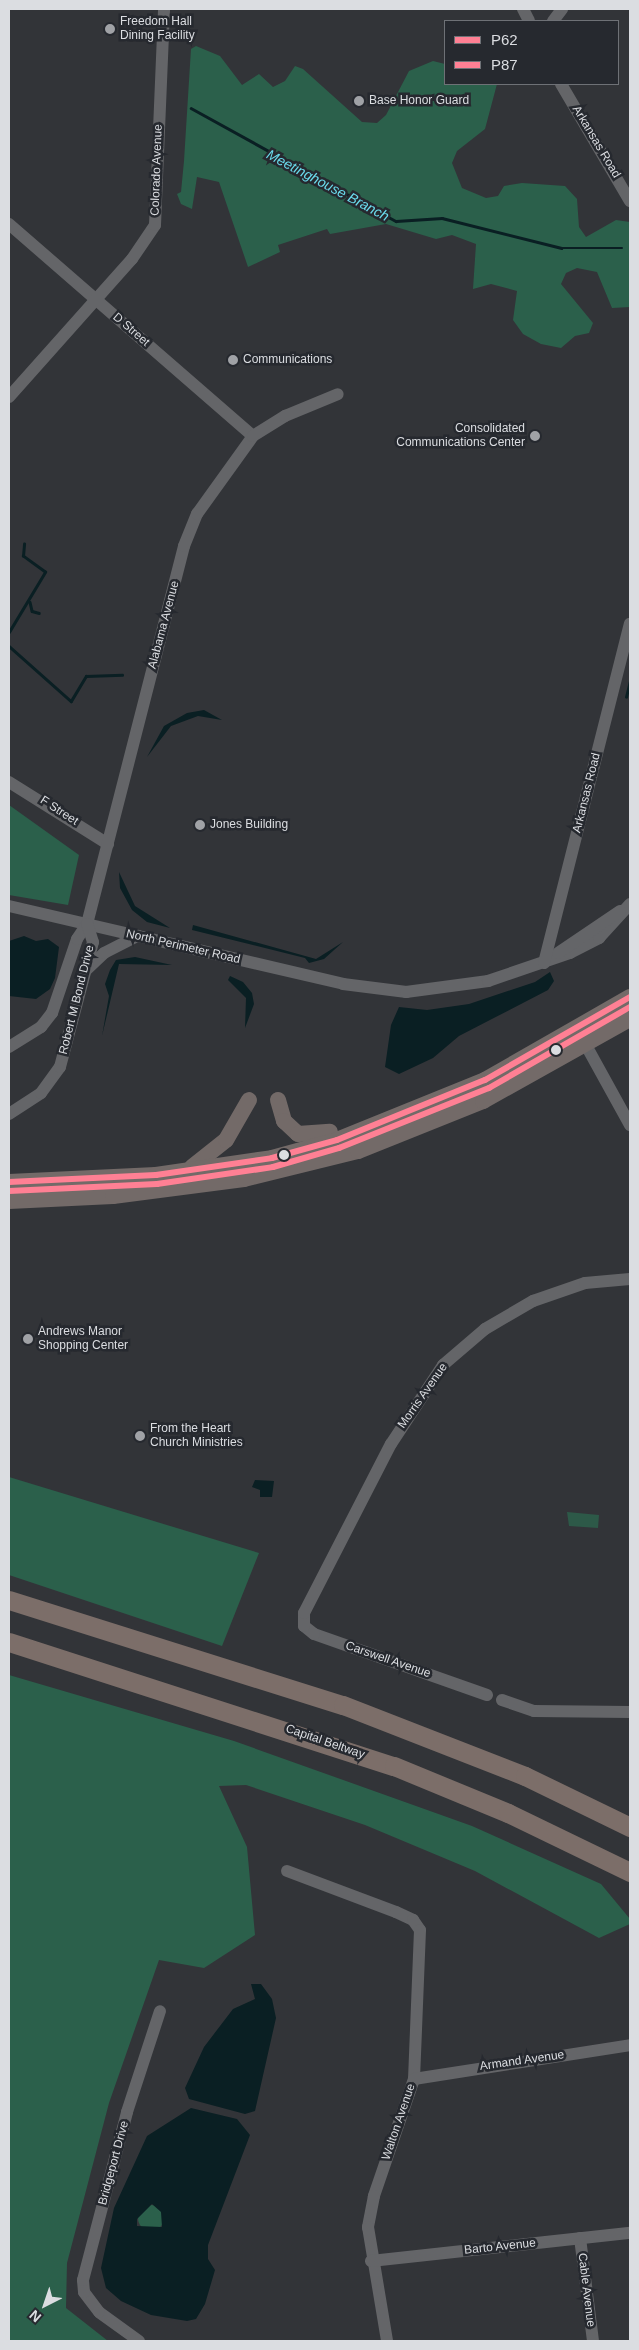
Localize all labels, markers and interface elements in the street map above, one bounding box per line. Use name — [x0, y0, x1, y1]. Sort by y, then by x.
place label: Freedom Hall Dining Facility — [120, 15, 195, 43]
legend — [444, 20, 619, 85]
marker: Freedom Hall Dining Facility — [104, 23, 116, 35]
text: P62 — [491, 31, 518, 48]
text: P87 — [491, 56, 518, 73]
place label: Base Honor Guard — [369, 94, 469, 108]
marker: Base Honor Guard — [353, 95, 365, 107]
street label: Arkansas Road — [569, 103, 623, 181]
street label: Colorado Avenue — [148, 124, 166, 216]
water label: Meetinghouse Branch — [264, 146, 392, 224]
street label: D Street — [110, 310, 152, 350]
place label: Communications — [243, 353, 332, 367]
marker: Communications — [227, 354, 239, 366]
place label: Consolidated Communications Center — [396, 422, 525, 450]
marker: Consolidated Communications Center — [529, 430, 541, 442]
street label: Alabama Avenue — [145, 579, 183, 671]
street label: Arkansas Road — [570, 751, 604, 835]
street label: F Street — [37, 793, 81, 829]
place label: Jones Building — [210, 818, 288, 832]
marker: Jones Building — [194, 819, 206, 831]
street label: North Perimeter Road — [125, 927, 241, 967]
street label: Robert M Bond Drive — [56, 944, 98, 1056]
unlabelled marker — [551, 1045, 561, 1055]
unlabelled marker — [279, 1150, 289, 1160]
place label: Andrews Manor Shopping Center — [38, 1325, 128, 1353]
marker: Andrews Manor Shopping Center — [22, 1333, 34, 1345]
street label: Morris Avenue — [395, 1360, 451, 1432]
place label: From the Heart Church Ministries — [150, 1422, 243, 1450]
marker: From the Heart Church Ministries — [134, 1430, 146, 1442]
street label: Carswell Avenue — [343, 1639, 433, 1681]
street label: Capital Beltway — [284, 1722, 366, 1762]
street label: Armand Avenue — [478, 2048, 566, 2074]
street label: Walton Avenue — [379, 2081, 419, 2163]
street label: Bridgeport Drive — [96, 2119, 132, 2207]
street label: Barto Avenue — [463, 2236, 537, 2258]
street label: Cable Avenue — [574, 2252, 598, 2328]
north arrow — [20, 2280, 70, 2330]
text: N — [26, 2307, 44, 2326]

